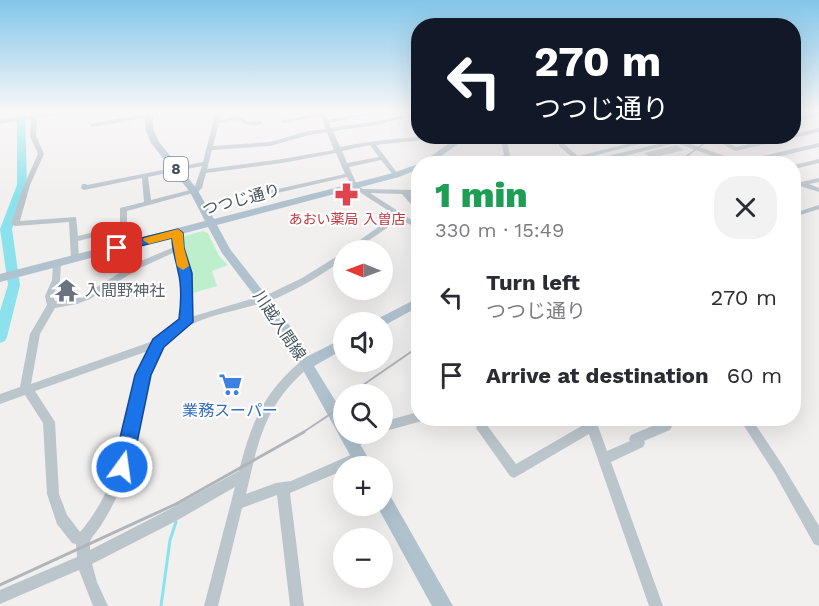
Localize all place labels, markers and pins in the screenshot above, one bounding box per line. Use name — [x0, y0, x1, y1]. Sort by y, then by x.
pharmacy icon: あおい薬局 入曽店 — [334, 182, 360, 208]
place label: あおい薬局 入曽店 — [289, 211, 405, 227]
pin — [91, 222, 142, 273]
temple icon: 入間野神社 — [54, 277, 80, 303]
place label: 入間野神社 — [85, 281, 165, 300]
supermarket icon: 業務スーパー — [217, 372, 243, 398]
place label: 業務スーパー — [182, 401, 278, 420]

